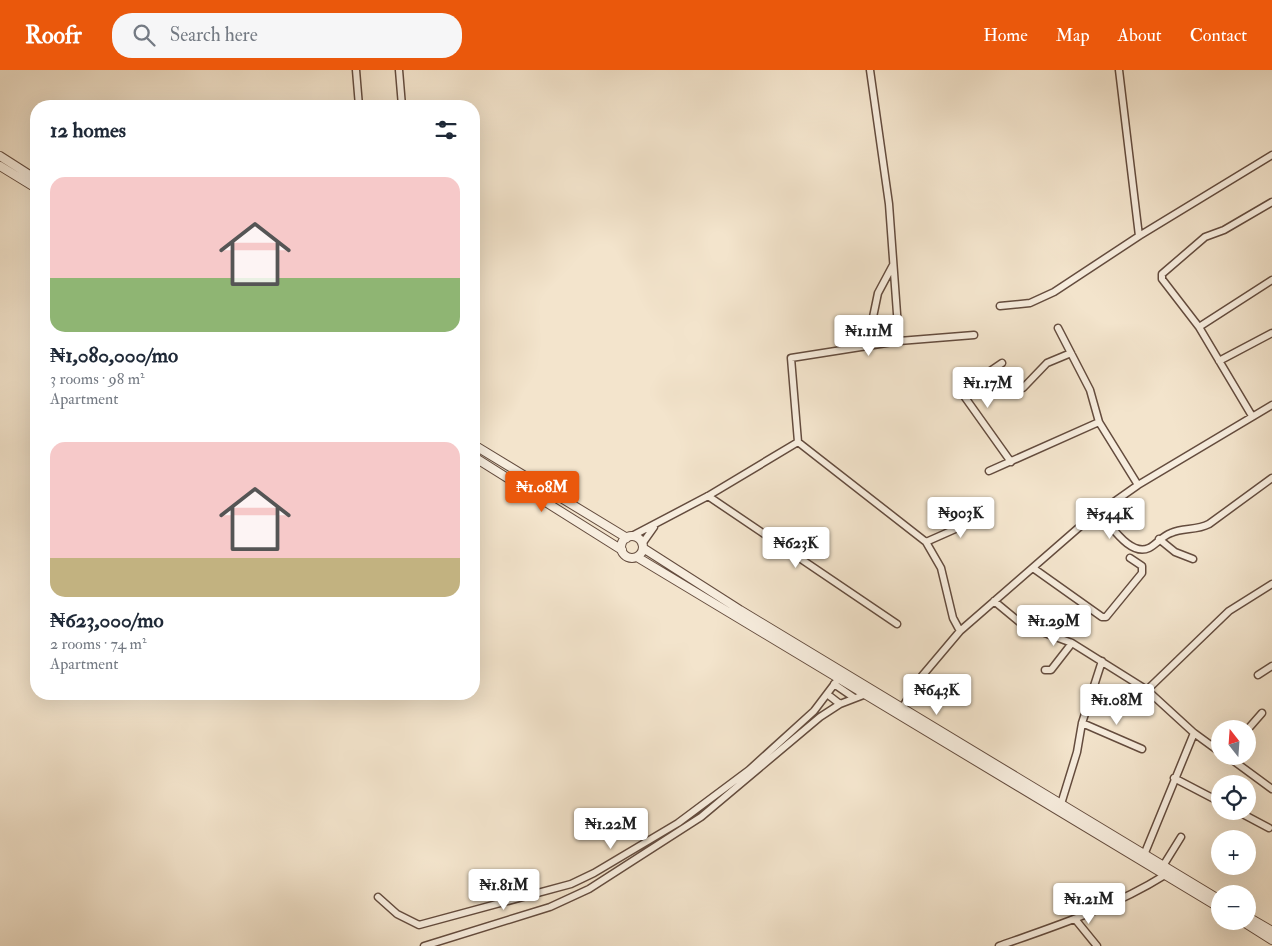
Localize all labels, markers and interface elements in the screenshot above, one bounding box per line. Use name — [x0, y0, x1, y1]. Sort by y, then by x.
search box — [112, 13, 462, 58]
text: Roofr — [25, 20, 82, 51]
icon: search — [130, 21, 158, 49]
text: Search here — [170, 23, 258, 47]
text: Home — [983, 24, 1028, 47]
text: Map — [1056, 24, 1090, 47]
text: About — [1118, 24, 1162, 47]
text: Contact — [1190, 24, 1247, 47]
icon: filters — [432, 116, 460, 144]
text: 12 homes — [50, 117, 126, 144]
icon: home — [210, 209, 300, 299]
pin: ₦1.11M — [828, 314, 910, 357]
text: ₦1.11M — [845, 321, 893, 341]
text: ₦1,080,000/mo — [50, 342, 178, 369]
pin: ₦1.17M — [947, 366, 1029, 409]
text: 3 rooms · 98 m² — [50, 369, 145, 389]
text: ₦1.17M — [964, 373, 1012, 393]
text: Apartment — [50, 389, 118, 409]
pin: ₦1.08M — [501, 470, 583, 513]
icon: home — [210, 474, 300, 564]
text: ₦1.08M — [516, 477, 568, 497]
pin: ₦903K — [926, 496, 996, 539]
pin: ₦544K — [1075, 498, 1145, 540]
text: ₦903K — [938, 503, 984, 523]
text: ₦544K — [1087, 504, 1133, 524]
pin: ₦623K — [761, 526, 831, 569]
text: ₦623K — [773, 533, 819, 553]
pin: ₦1.29M — [1013, 604, 1095, 647]
text: ₦623,000/mo — [50, 607, 164, 634]
text: ₦1.29M — [1028, 611, 1080, 631]
text: 2 rooms · 74 m² — [50, 634, 146, 654]
text: Apartment — [50, 654, 118, 674]
pin: ₦643K — [902, 674, 972, 716]
text: ₦643K — [914, 680, 960, 700]
pin: ₦1.08M — [1076, 684, 1158, 726]
text: ₦1.08M — [1091, 690, 1143, 710]
north arrow — [1211, 720, 1256, 765]
map controls — [1211, 720, 1256, 930]
button: locate — [1211, 775, 1256, 820]
pin: ₦1.22M — [570, 808, 652, 850]
text: ₦1.22M — [585, 814, 637, 834]
button: + — [1211, 830, 1256, 875]
pin: ₦1.81M — [463, 868, 545, 911]
text: ₦1.81M — [479, 875, 529, 895]
pin: ₦1.21M — [1048, 882, 1130, 925]
button: − — [1211, 885, 1256, 930]
text: ₦1.21M — [1064, 889, 1114, 909]

